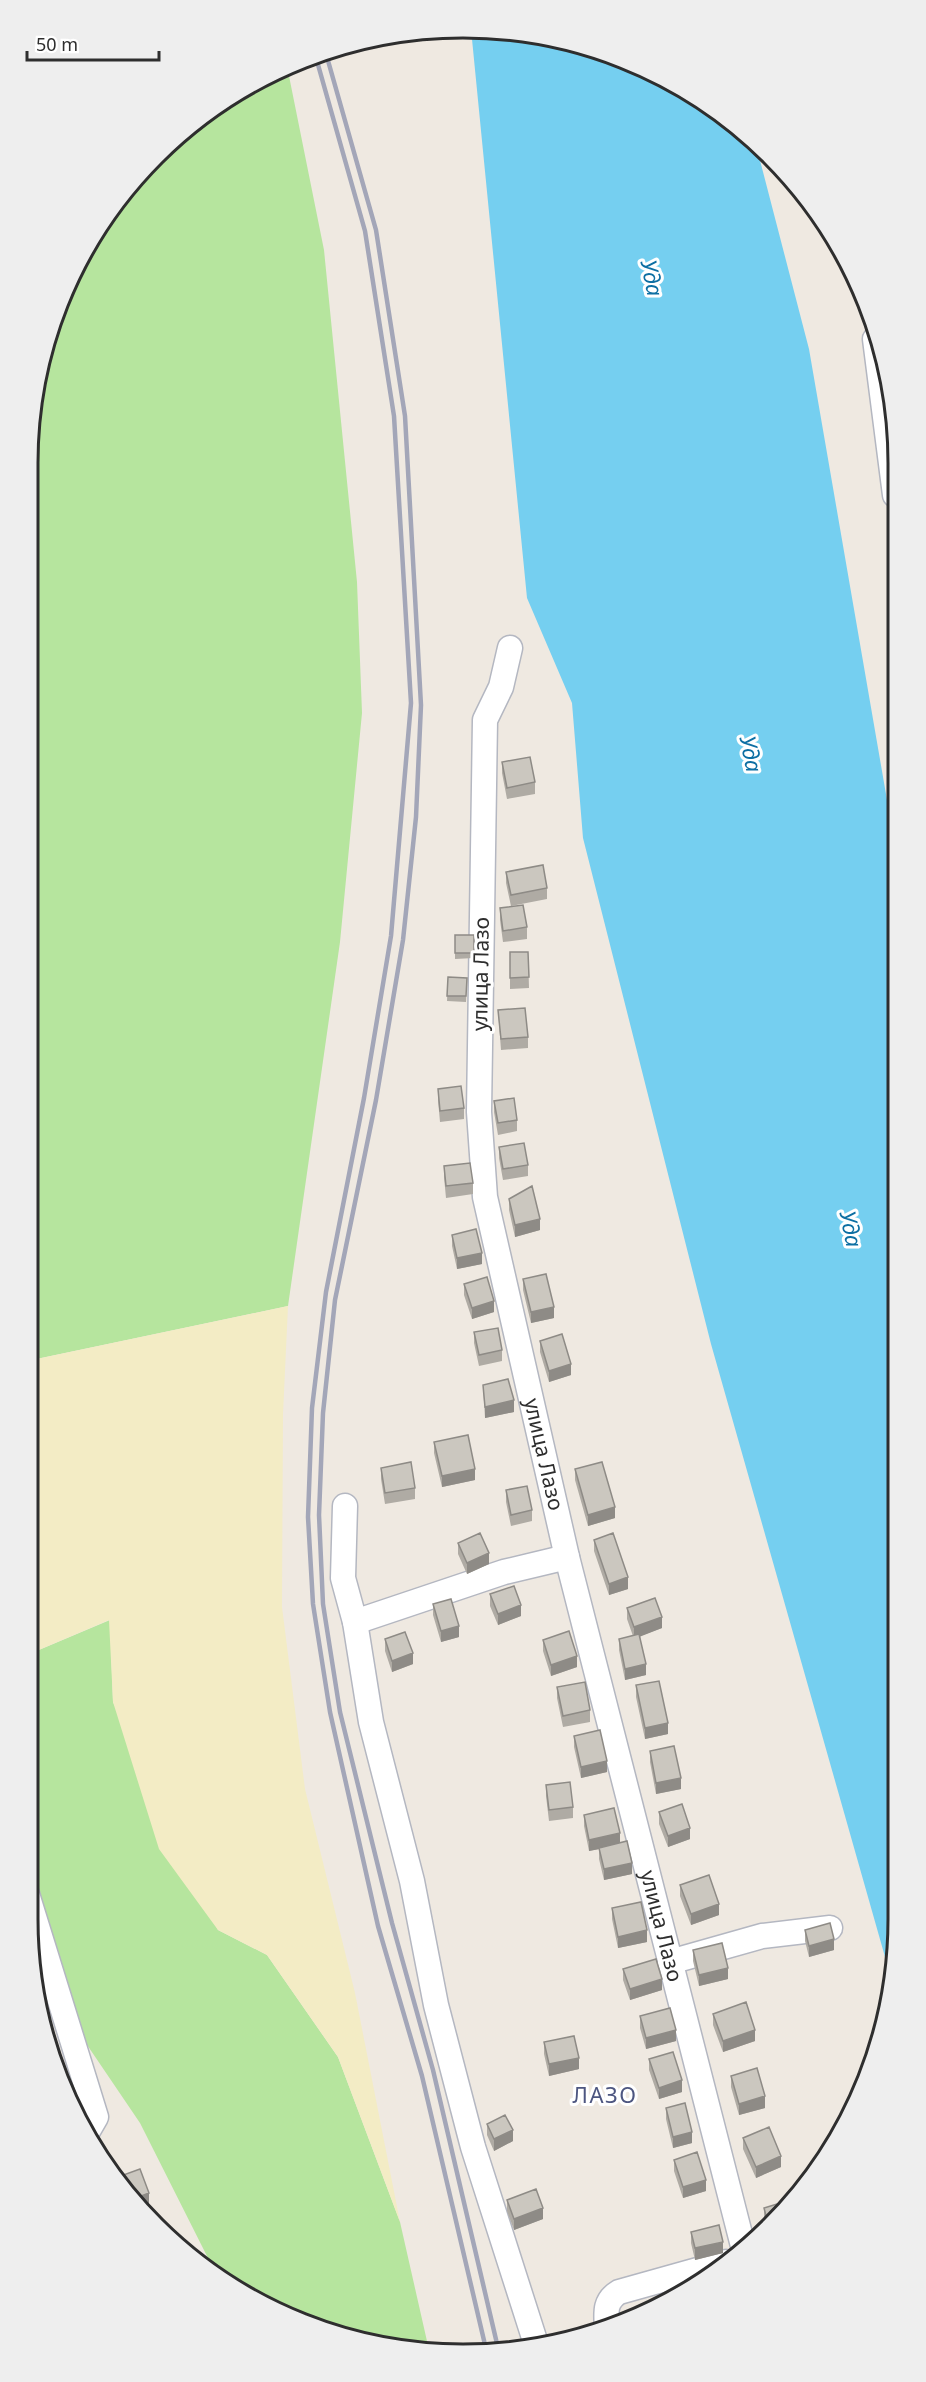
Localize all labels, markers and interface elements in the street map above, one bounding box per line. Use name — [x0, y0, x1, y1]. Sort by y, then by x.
scale bar — [27, 24, 159, 62]
text: 50 m — [36, 32, 78, 56]
water label: Уда — [635, 257, 671, 299]
water label: Уда — [734, 733, 770, 775]
street label: улица Лазо — [465, 917, 495, 1031]
water label: Уда — [834, 1208, 870, 1250]
street label: улица Лазо — [518, 1395, 571, 1513]
street label: улица Лазо — [635, 1867, 690, 1984]
district label: ЛАЗО — [573, 2079, 637, 2109]

